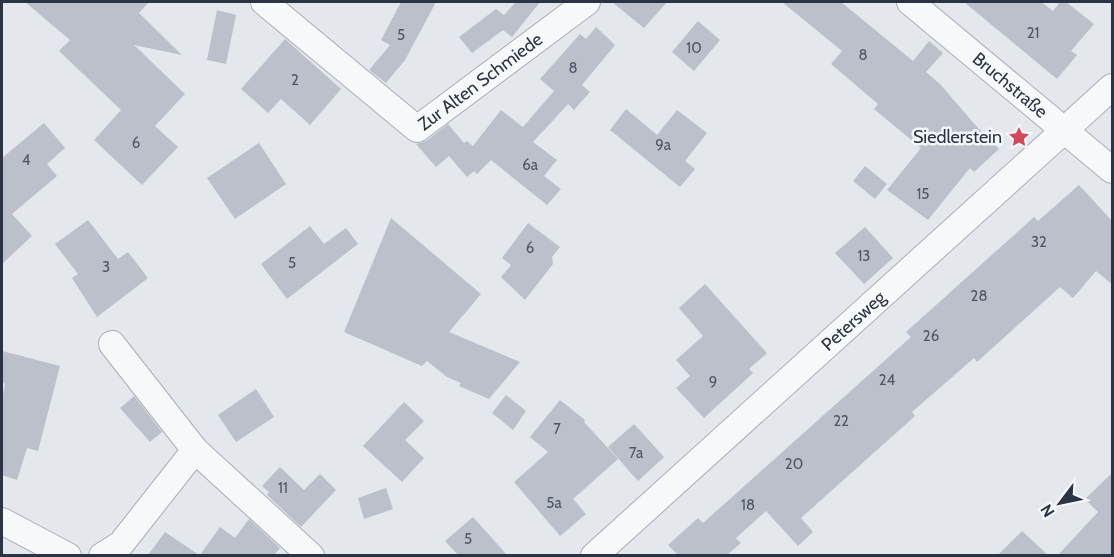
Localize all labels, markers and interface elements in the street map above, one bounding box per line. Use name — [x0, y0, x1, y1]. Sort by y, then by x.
house number: 21 — [1027, 24, 1039, 42]
house number: 5 — [397, 26, 405, 44]
street label: Zur Alten Schmiede — [414, 28, 547, 135]
house number: 10 — [686, 39, 702, 57]
house number: 8 — [858, 46, 868, 64]
street label: Bruchstraße — [968, 48, 1052, 123]
house number: 8 — [568, 59, 578, 77]
house number: 2 — [291, 71, 299, 89]
place icon: Siedlerstein — [1007, 125, 1031, 149]
place label: Siedlerstein — [913, 126, 1002, 148]
house number: 6 — [132, 134, 140, 152]
house number: 9a — [655, 136, 672, 154]
house number: 4 — [22, 151, 31, 169]
house number: 6a — [522, 156, 539, 174]
house number: 15 — [916, 185, 930, 203]
house number: 32 — [1031, 233, 1047, 251]
house number: 6 — [526, 239, 534, 257]
house number: 13 — [857, 247, 871, 265]
house number: 5 — [288, 254, 296, 272]
house number: 3 — [102, 258, 110, 276]
street label: Petersweg — [817, 286, 891, 356]
house number: 28 — [971, 287, 987, 305]
house number: 26 — [923, 327, 939, 345]
house number: 24 — [879, 371, 896, 389]
house number: 9 — [709, 373, 717, 391]
house number: 22 — [833, 412, 849, 430]
house number: 7 — [553, 420, 561, 438]
house number: 7a — [629, 444, 644, 462]
house number: 20 — [785, 455, 803, 473]
north arrow — [1030, 473, 1090, 533]
house number: 11 — [278, 479, 288, 497]
house number: 5a — [546, 494, 562, 512]
house number: 18 — [741, 496, 755, 514]
text: N — [1037, 501, 1059, 521]
house number: 5 — [464, 530, 472, 548]

